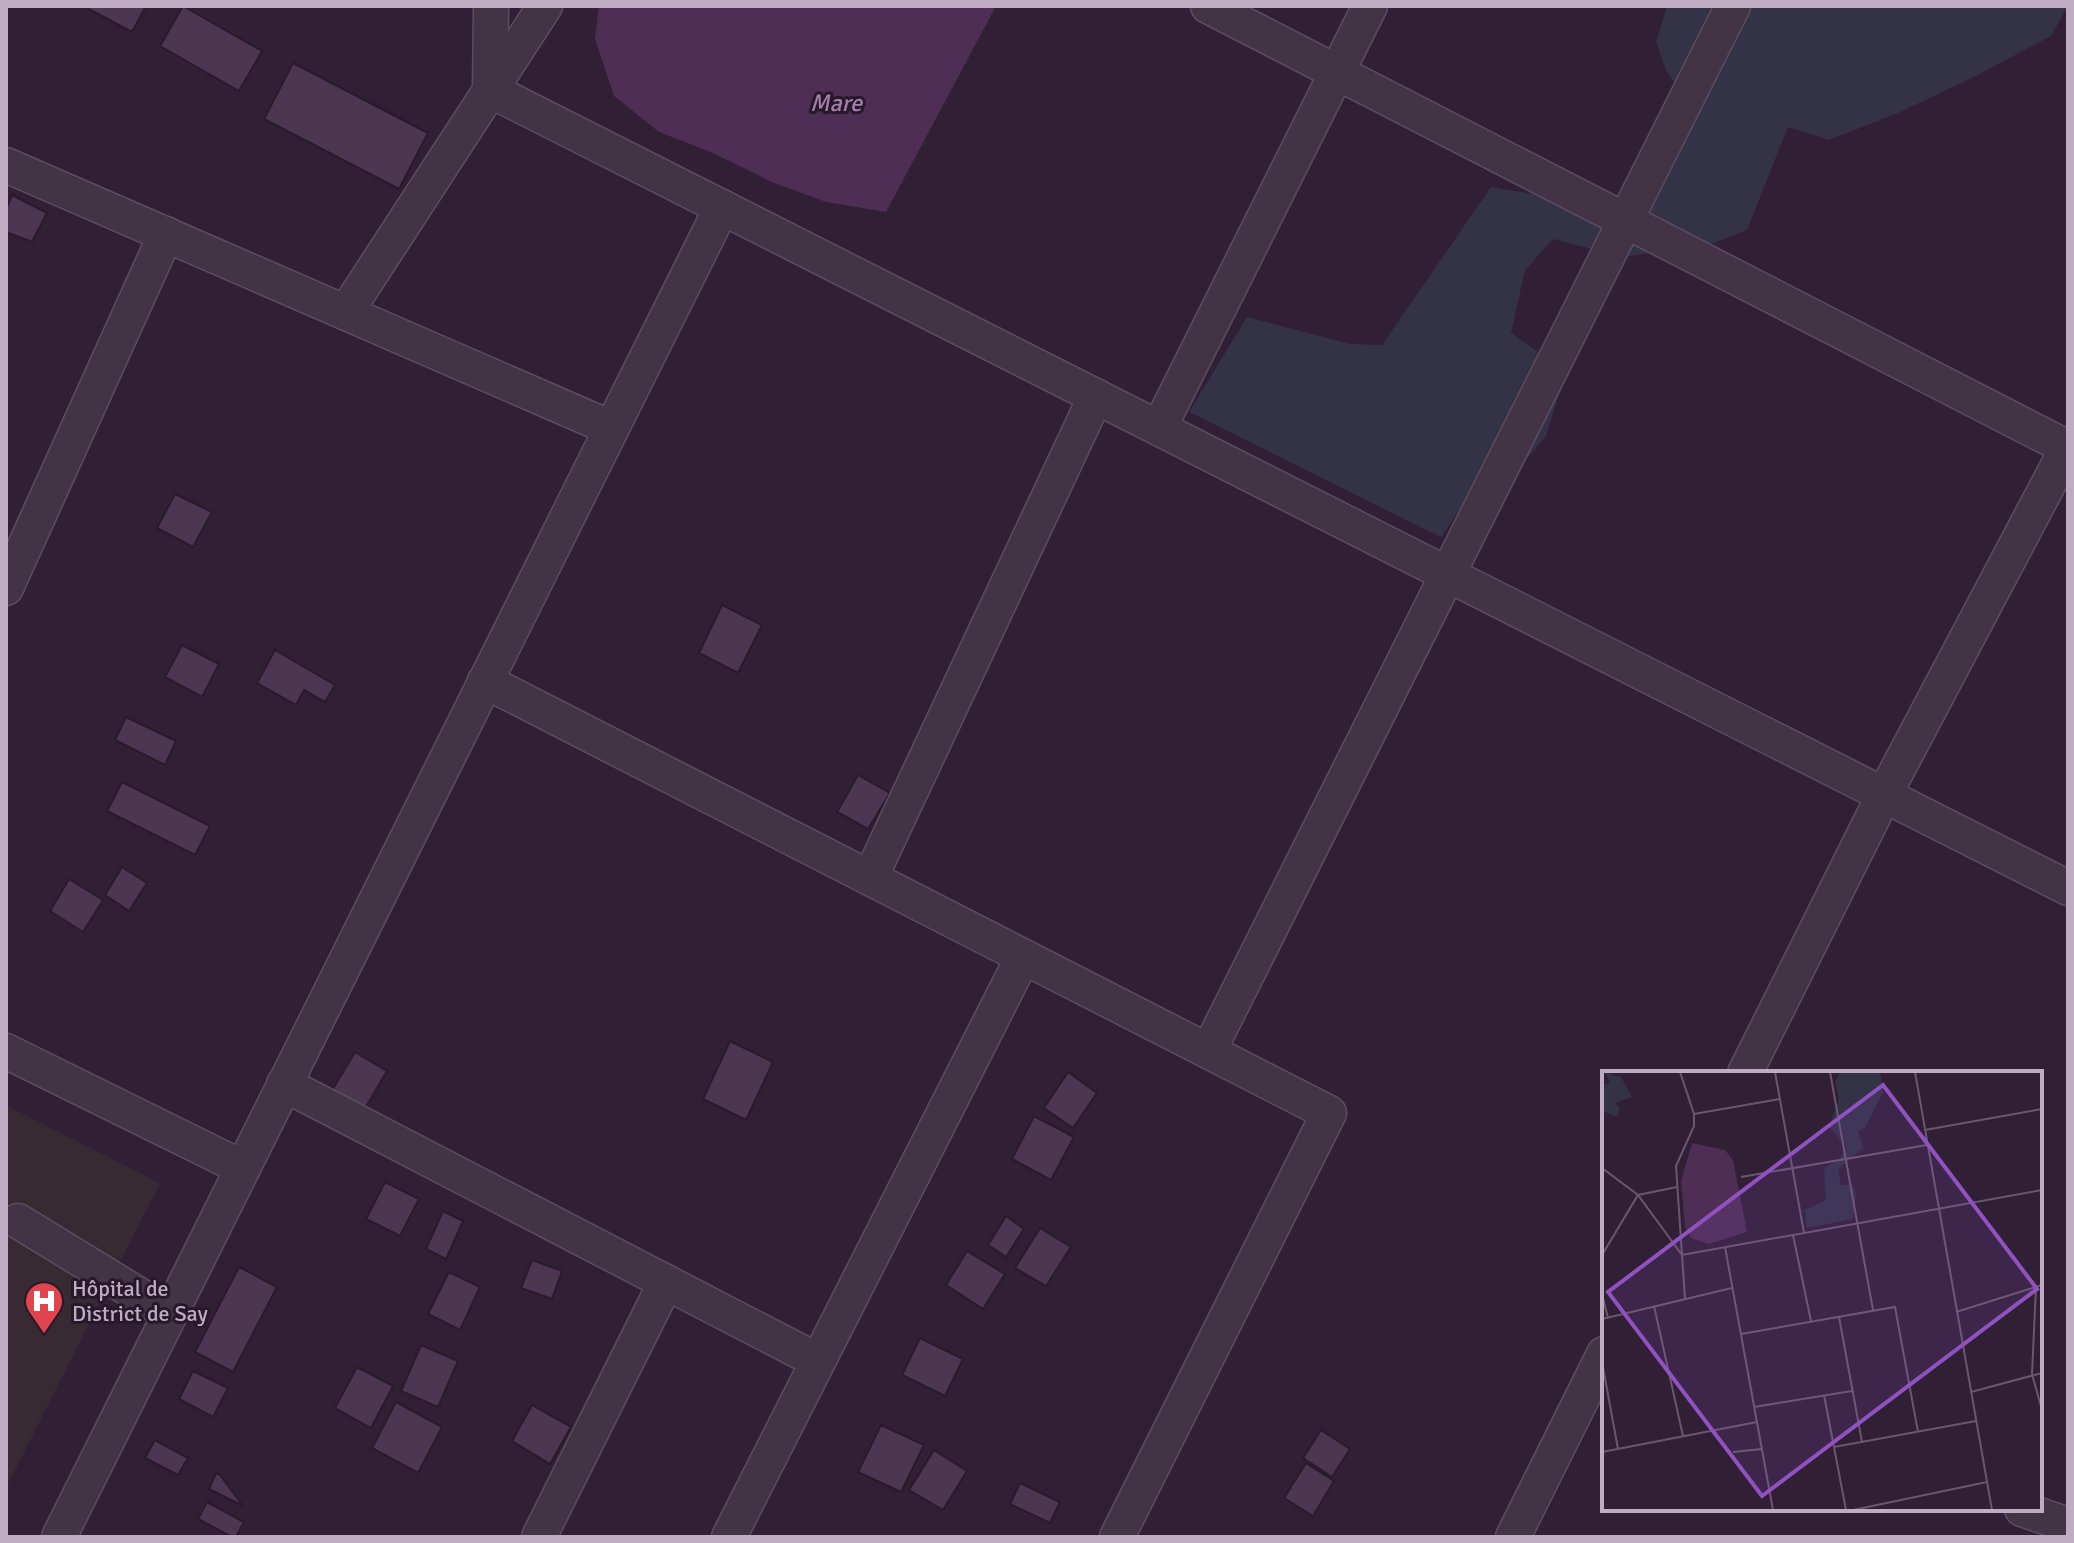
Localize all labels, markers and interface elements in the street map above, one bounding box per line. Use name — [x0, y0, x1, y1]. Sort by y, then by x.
water label: Mare — [810, 88, 863, 118]
inset map — [1602, 1071, 2042, 1511]
place label: Hôpital de District de Say — [72, 1275, 209, 1327]
hospital icon: Hôpital de District de Say — [23, 1280, 65, 1335]

